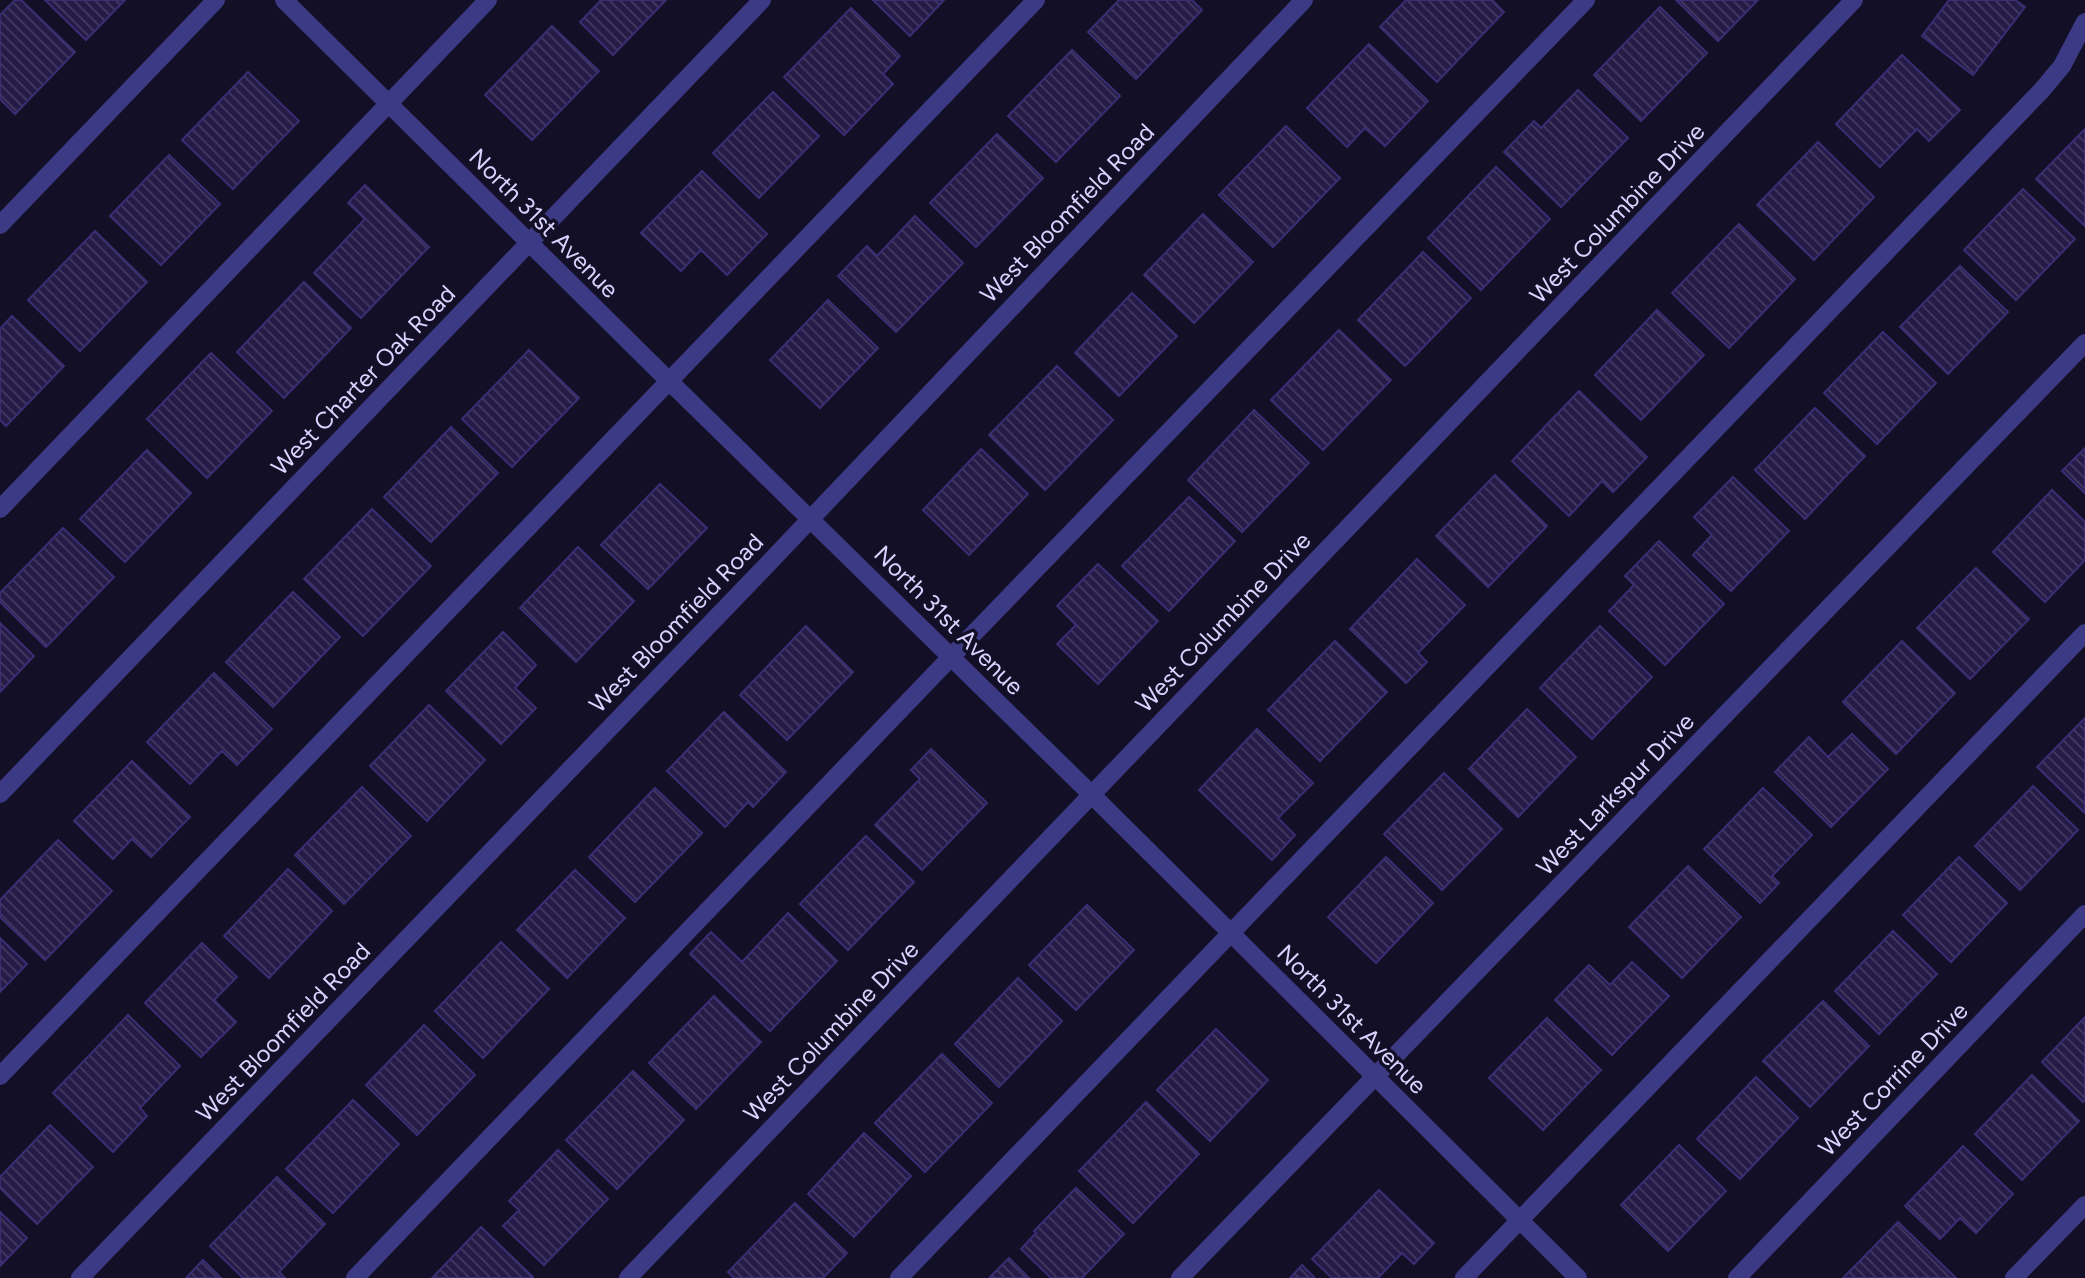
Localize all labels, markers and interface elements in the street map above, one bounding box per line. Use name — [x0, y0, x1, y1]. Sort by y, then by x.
street label: West Bloomfield Road — [974, 117, 1160, 309]
street label: West Columbine Drive — [1523, 117, 1711, 309]
street label: North 31st Avenue — [463, 142, 625, 304]
street label: West Charter Oak Road — [265, 279, 461, 481]
street label: West Columbine Drive — [1129, 526, 1317, 718]
street label: West Bloomfield Road — [583, 527, 769, 719]
street label: North 31st Avenue — [868, 539, 1030, 701]
street label: West Larkspur Drive — [1530, 707, 1700, 881]
street label: West Columbine Drive — [737, 935, 925, 1127]
street label: West Bloomfield Road — [190, 936, 376, 1128]
street label: North 31st Avenue — [1271, 938, 1433, 1100]
street label: West Corrine Drive — [1812, 996, 1974, 1162]

